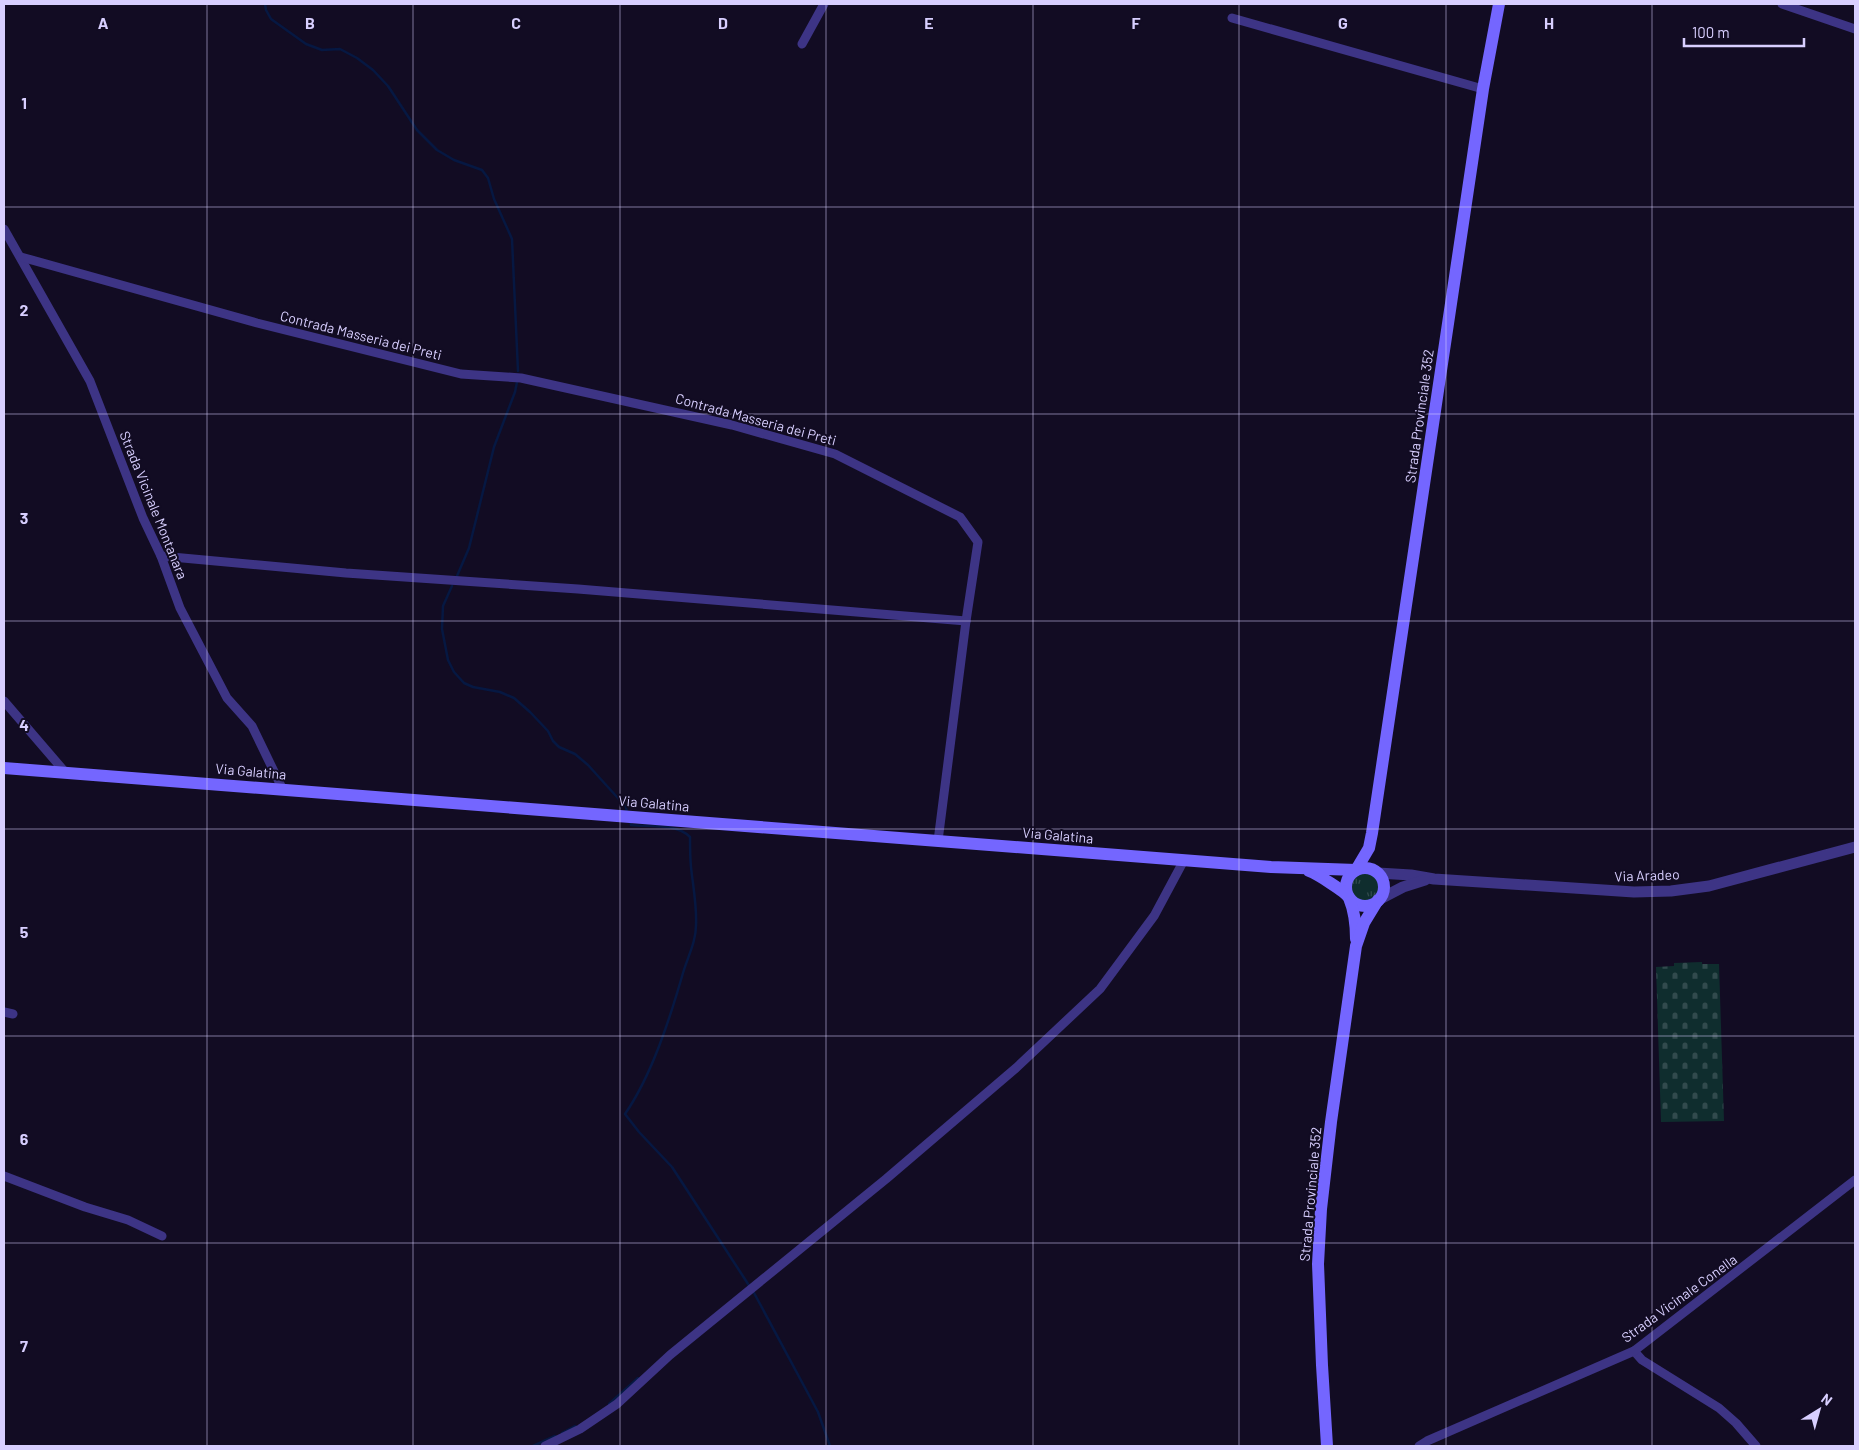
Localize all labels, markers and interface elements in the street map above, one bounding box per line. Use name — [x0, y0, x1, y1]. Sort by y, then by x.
text: A — [98, 13, 109, 32]
text: B — [305, 13, 315, 32]
text: C — [511, 13, 521, 32]
text: D — [718, 13, 728, 32]
text: E — [924, 13, 934, 32]
text: F — [1132, 13, 1141, 32]
text: G — [1338, 13, 1348, 32]
text: H — [1544, 13, 1554, 32]
scale bar — [1684, 15, 1804, 47]
text: 100 m — [1692, 23, 1730, 41]
text: 1 — [21, 93, 27, 112]
text: 2 — [20, 300, 29, 319]
street label: Contrada Masseria dei Preti — [278, 307, 444, 363]
street label: Strada Provinciale 352 — [1401, 348, 1437, 484]
street label: Contrada Masseria dei Preti — [674, 389, 838, 449]
street label: Strada Vicinale Montanara — [116, 428, 192, 582]
text: 3 — [20, 508, 28, 527]
text: 4 — [19, 715, 29, 734]
street label: Via Galatina — [215, 759, 287, 783]
street label: Via Galatina — [618, 791, 690, 815]
street label: Via Galatina — [1022, 823, 1094, 847]
street label: Via Aradeo — [1614, 865, 1680, 885]
text: 5 — [20, 922, 29, 941]
street label: Strada Provinciale 352 — [1296, 1126, 1324, 1262]
text: 6 — [20, 1129, 29, 1148]
street label: Strada Vicinale Conella — [1618, 1250, 1740, 1346]
text: 7 — [20, 1336, 28, 1355]
north arrow — [1794, 1385, 1844, 1435]
text: N — [1818, 1390, 1836, 1409]

